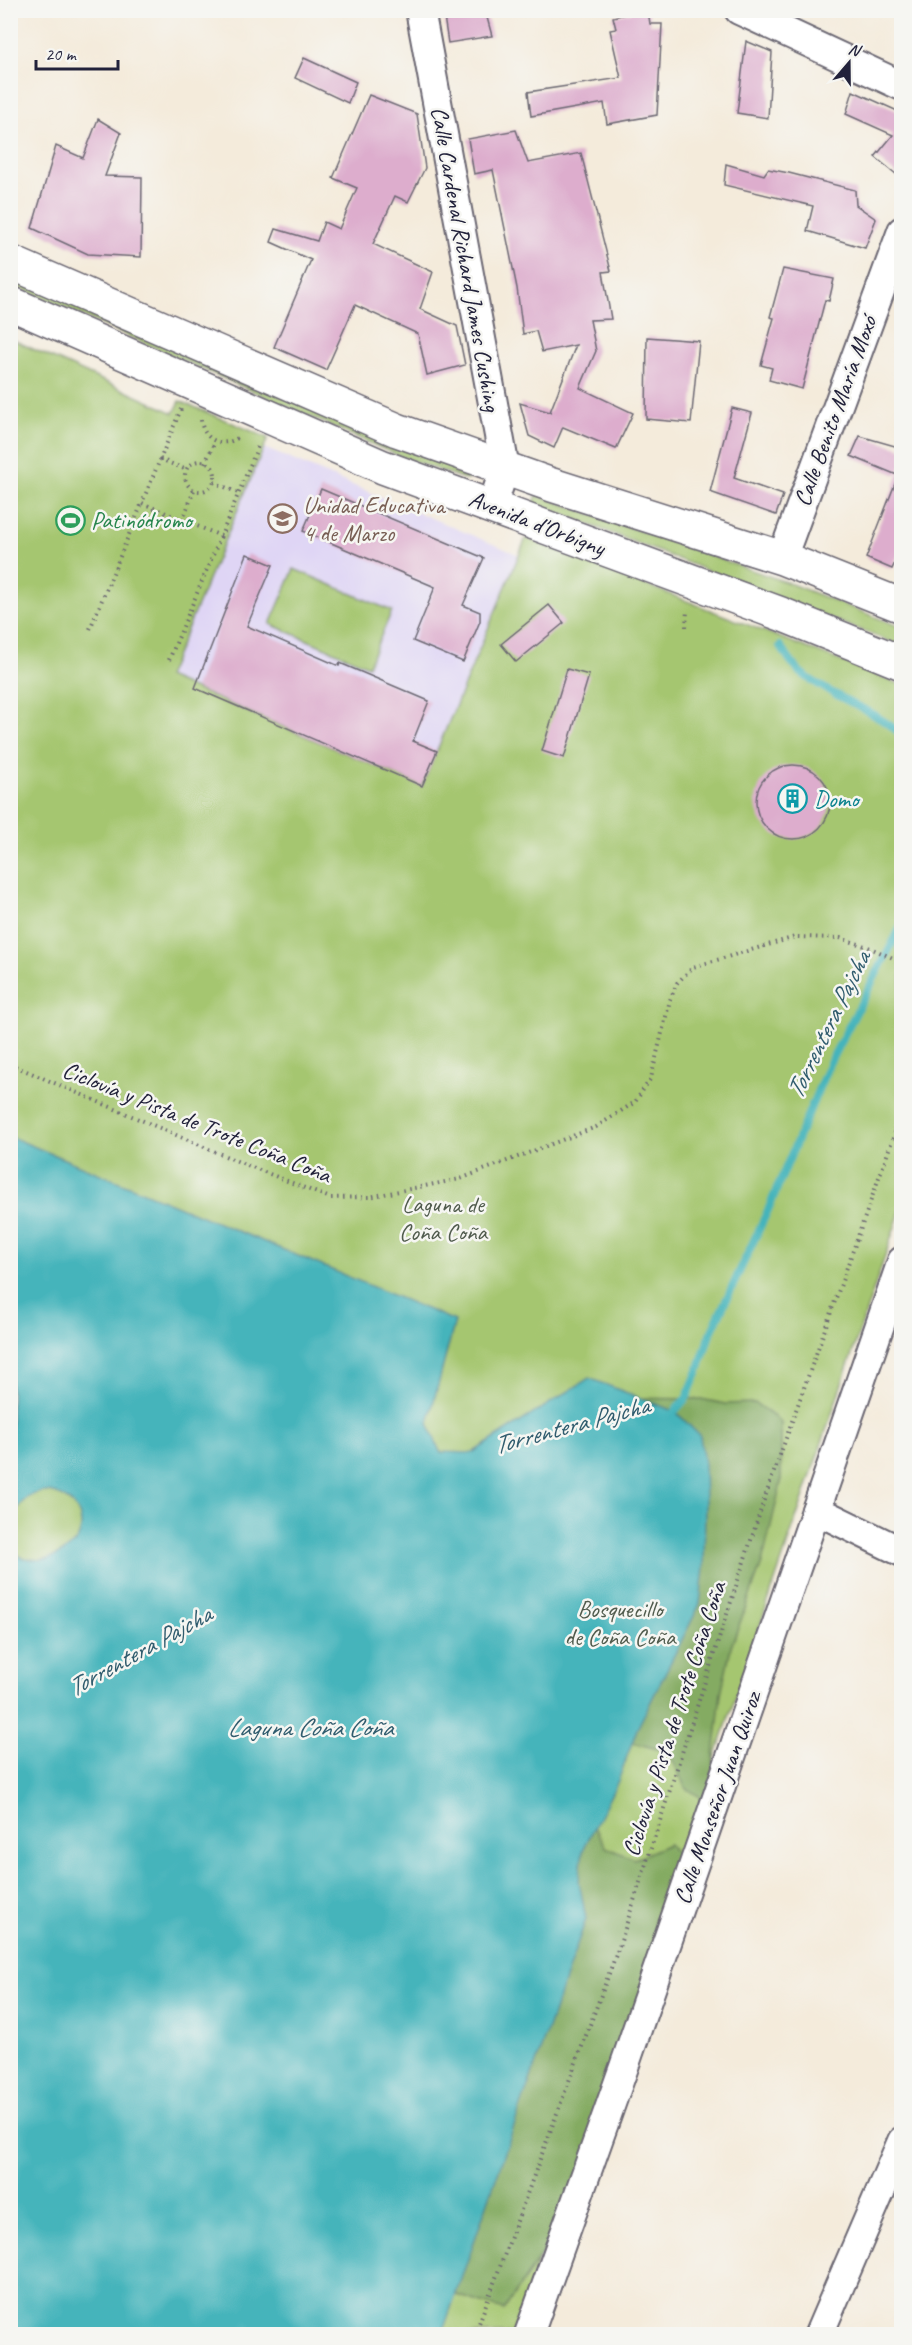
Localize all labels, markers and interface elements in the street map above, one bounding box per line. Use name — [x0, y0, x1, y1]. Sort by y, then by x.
scale bar — [36, 33, 118, 71]
north arrow — [819, 33, 879, 93]
text: N — [846, 39, 865, 62]
text: 20 m — [45, 43, 78, 65]
street label: Calle Cardenal Richard James Cushing — [424, 104, 508, 415]
street label: Calle Benito María Moxó — [787, 309, 885, 510]
street label: Avenida d'Orbigny — [465, 483, 611, 563]
place label: Unidad Educativa 4 de Marzo — [303, 490, 446, 548]
school or university icon: Unidad Educativa 4 de Marzo — [266, 503, 298, 535]
sports icon: Patinódromo — [54, 504, 86, 536]
place label: Patinódromo — [91, 505, 194, 535]
building icon: Domo — [777, 783, 809, 815]
place label: Domo — [814, 784, 861, 814]
water label: Torrentera Pajcha — [778, 943, 879, 1104]
street label: Ciclovía y Pista de Trote Coña Coña — [58, 1054, 337, 1190]
park label: Laguna de Coña Coña — [399, 1189, 489, 1247]
water label: Torrentera Pajcha — [490, 1388, 656, 1462]
street label: Ciclovía y Pista de Trote Coña Coña — [615, 1577, 733, 1860]
park label: Bosquecillo de Coña Coña — [564, 1594, 677, 1652]
water label: Torrentera Pajcha — [61, 1596, 220, 1704]
street label: Calle Monseñor Juan Quiroz — [667, 1686, 768, 1908]
water label: Laguna Coña Coña — [227, 1711, 395, 1744]

